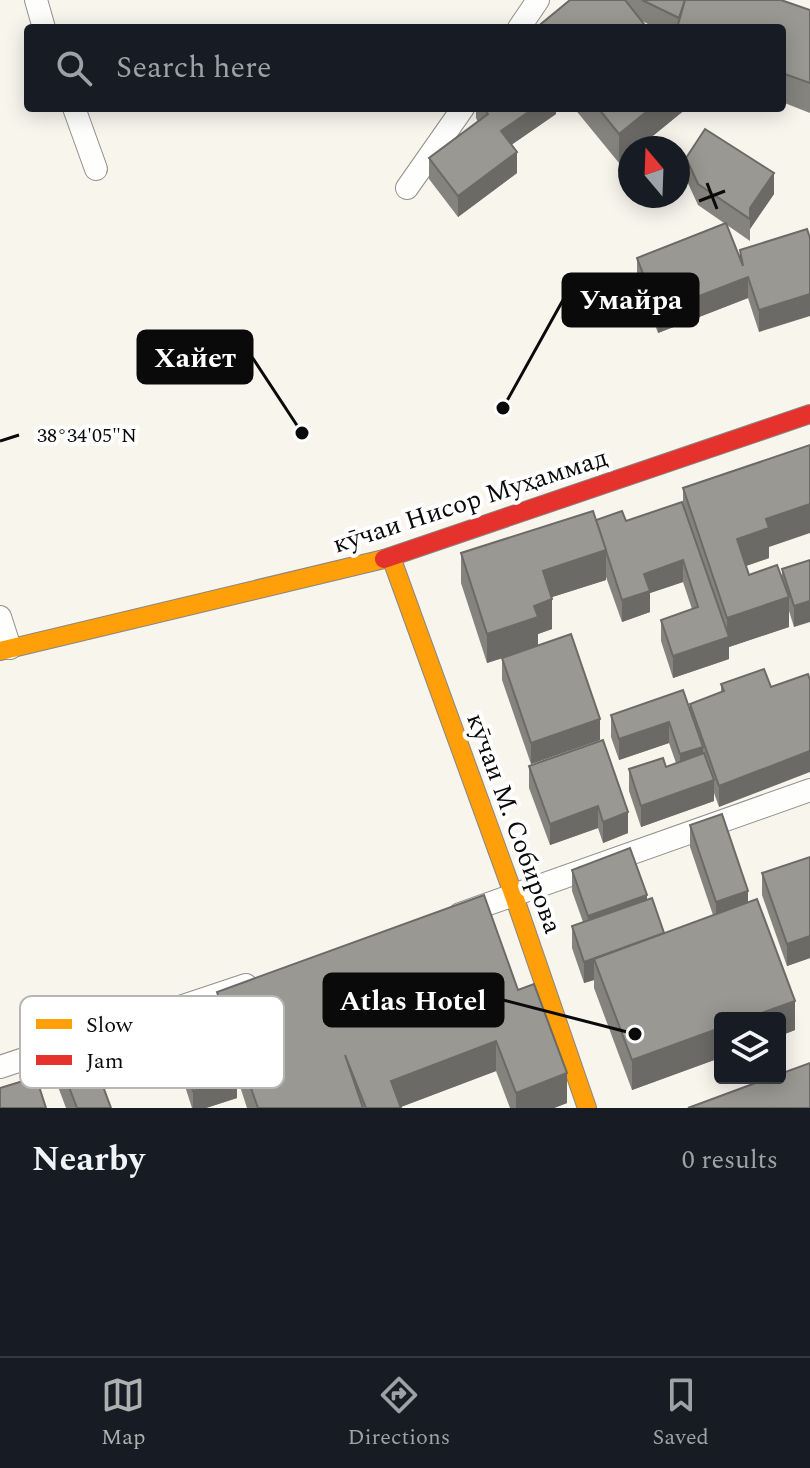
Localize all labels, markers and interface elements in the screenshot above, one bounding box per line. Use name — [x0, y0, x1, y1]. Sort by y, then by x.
search box — [24, 24, 786, 112]
text: Search here — [116, 45, 272, 91]
icon: search — [52, 46, 96, 90]
north arrow — [618, 136, 690, 208]
callout: Умайра — [563, 274, 698, 326]
text: Умайра — [580, 279, 683, 322]
callout: Хайет — [138, 331, 252, 383]
text: Хайет — [154, 337, 236, 380]
text: 38°34'05"N — [37, 421, 137, 451]
street label: кӯчаи Нисор Муҳаммад — [328, 438, 613, 564]
street label: кӯчаи М. Собирова — [456, 707, 573, 939]
callout: Atlas Hotel — [324, 974, 503, 1026]
text: Atlas Hotel — [340, 980, 486, 1023]
legend — [20, 996, 284, 1088]
text: Slow — [86, 1009, 134, 1042]
map controls — [714, 1012, 786, 1084]
button: layers — [714, 1012, 786, 1084]
text: Jam — [86, 1045, 124, 1078]
text: Nearby — [32, 1134, 145, 1186]
text: 0 results — [682, 1140, 778, 1180]
tab: Map — [101, 1373, 145, 1454]
tab: Directions — [348, 1373, 450, 1454]
tab: Saved — [652, 1373, 709, 1454]

